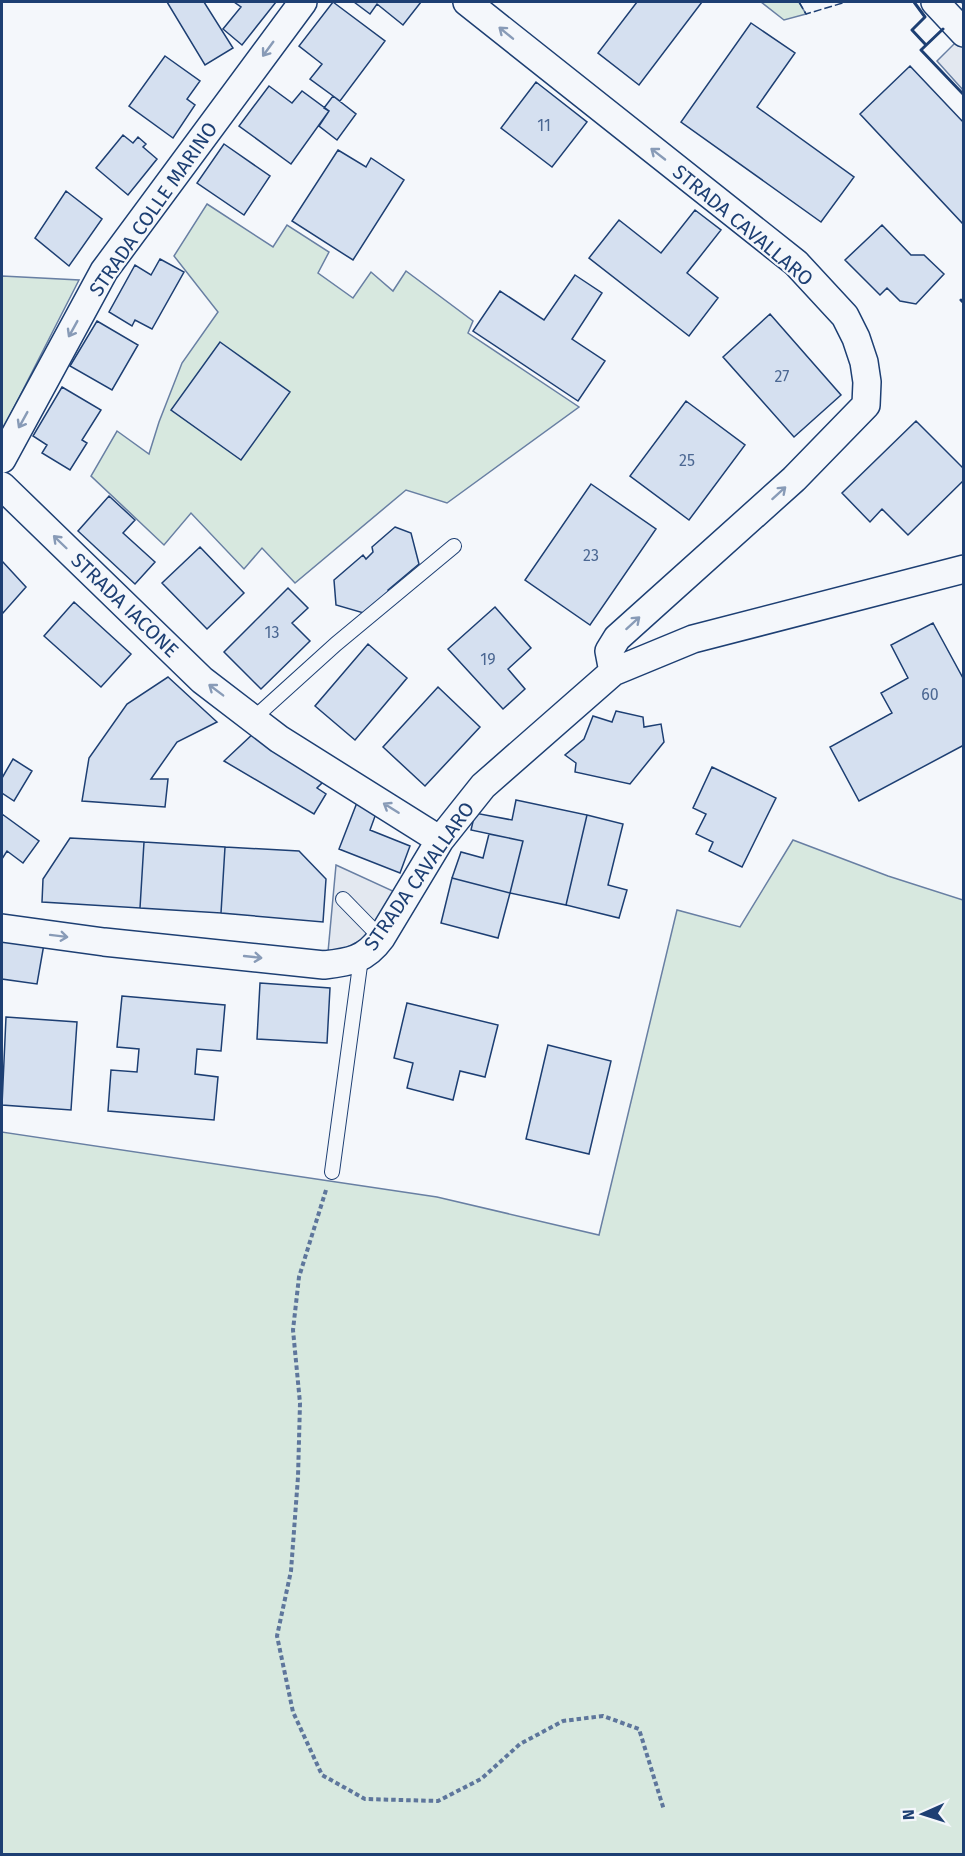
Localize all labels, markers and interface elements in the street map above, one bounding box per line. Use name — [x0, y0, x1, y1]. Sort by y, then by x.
one-way arrow — [498, 26, 514, 39]
one-way arrow — [262, 40, 274, 56]
house number: 11 — [537, 116, 551, 135]
street label: STRADA COLLE MARINO — [84, 117, 222, 301]
one-way arrow — [651, 148, 667, 161]
street label: STRADA CAVALLARO — [668, 159, 818, 291]
one-way arrow — [67, 320, 79, 337]
house number: 27 — [775, 367, 789, 386]
one-way arrow — [17, 411, 29, 428]
house number: 25 — [679, 451, 695, 470]
one-way arrow — [771, 486, 786, 500]
one-way arrow — [52, 535, 67, 549]
house number: 23 — [583, 546, 599, 565]
street label: STRADA IACONE — [66, 548, 184, 662]
one-way arrow — [625, 616, 640, 630]
house number: 13 — [265, 623, 279, 642]
house number: 19 — [480, 650, 496, 669]
one-way arrow — [209, 684, 225, 697]
house number: 60 — [921, 685, 939, 704]
street label: STRADA CAVALLARO — [359, 797, 479, 955]
one-way arrow — [383, 801, 400, 813]
one-way arrow — [49, 930, 69, 941]
one-way arrow — [243, 952, 263, 963]
north arrow — [893, 1784, 953, 1844]
text: N — [899, 1809, 918, 1821]

